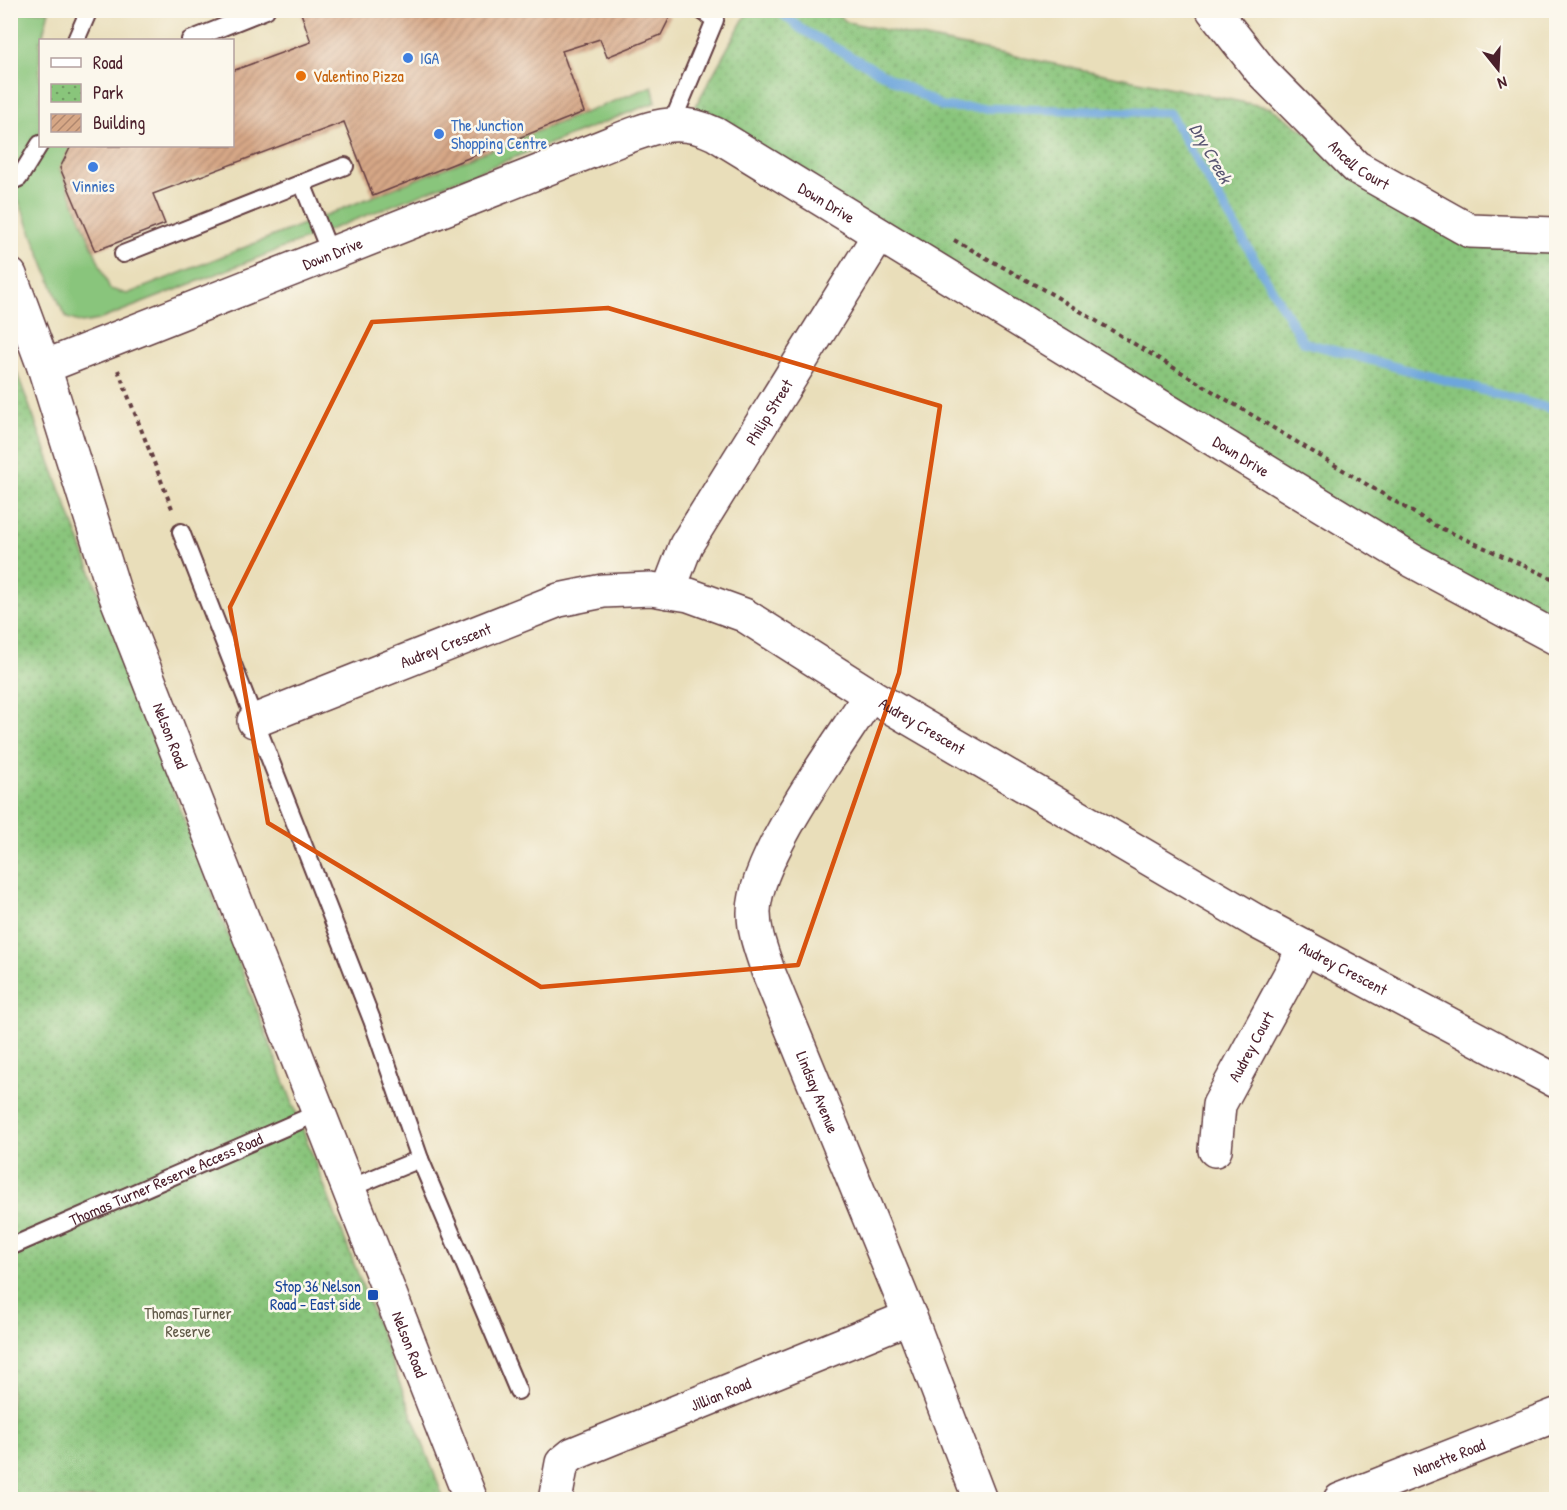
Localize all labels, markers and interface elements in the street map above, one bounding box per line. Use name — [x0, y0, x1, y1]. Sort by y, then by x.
legend — [39, 39, 234, 147]
north arrow — [1468, 39, 1528, 99]
place label: IGA — [420, 47, 439, 69]
text: Road — [93, 50, 123, 75]
marker: IGA — [401, 51, 415, 65]
place label: Valentino Pizza — [313, 65, 404, 87]
marker: Valentino Pizza — [294, 69, 308, 83]
text: N — [1495, 71, 1510, 95]
text: Park — [93, 80, 124, 105]
text: Building — [93, 110, 145, 135]
place label: The Junction Shopping Centre — [451, 114, 548, 154]
water label: Dry Creek — [1184, 118, 1239, 189]
marker: The Junction Shopping Centre — [432, 127, 446, 141]
street label: Ancell Court — [1324, 135, 1394, 195]
marker: Vinnies — [86, 160, 100, 174]
place label: Vinnies — [71, 175, 115, 197]
street label: Down Drive — [794, 177, 860, 228]
street label: Down Drive — [299, 231, 366, 275]
street label: Philip Street — [740, 374, 798, 449]
street label: Down Drive — [1209, 430, 1274, 482]
street label: Audrey Crescent — [397, 617, 495, 673]
street label: Audrey Crescent — [875, 692, 970, 760]
street label: Nelson Road — [148, 699, 193, 772]
street label: Audrey Crescent — [1296, 936, 1392, 1001]
street label: Audrey Court — [1223, 1007, 1279, 1085]
street label: Lindsay Avenue — [791, 1048, 845, 1137]
street label: Thomas Turner Reserve Access Road — [66, 1127, 266, 1231]
place label: Stop 36 Nelson Road - East side — [270, 1275, 362, 1315]
marker: Stop 36 Nelson Road - East side — [366, 1288, 380, 1302]
park label: Thomas Turner Reserve — [144, 1302, 232, 1342]
street label: Nelson Road — [387, 1308, 433, 1380]
street label: Jillian Road — [687, 1372, 754, 1416]
street label: Nanette Road — [1410, 1433, 1488, 1481]

